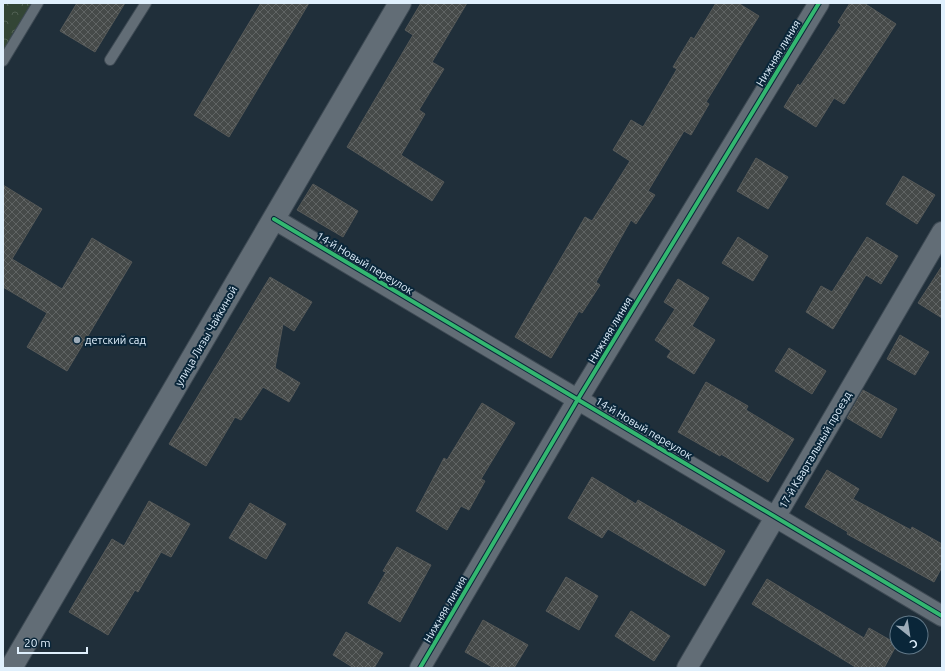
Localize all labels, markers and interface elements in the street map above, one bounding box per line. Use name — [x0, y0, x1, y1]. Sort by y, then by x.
street label: Нижняя линия — [754, 18, 802, 88]
street label: 14-й Новый переулок — [315, 229, 416, 297]
street label: улица Лизы Чайкиной — [172, 284, 240, 388]
street label: Нижняя линия — [586, 295, 634, 365]
place label: детский сад — [85, 334, 146, 346]
marker: детский сад — [72, 335, 82, 345]
street label: 17-й Квартальный проезд — [777, 389, 854, 510]
street label: 14-й Новый переулок — [594, 394, 695, 462]
street label: Нижняя линия — [421, 574, 469, 644]
north arrow — [889, 615, 929, 655]
scale bar — [18, 629, 87, 655]
text: 20 m — [24, 636, 51, 649]
text: С — [908, 637, 920, 651]

